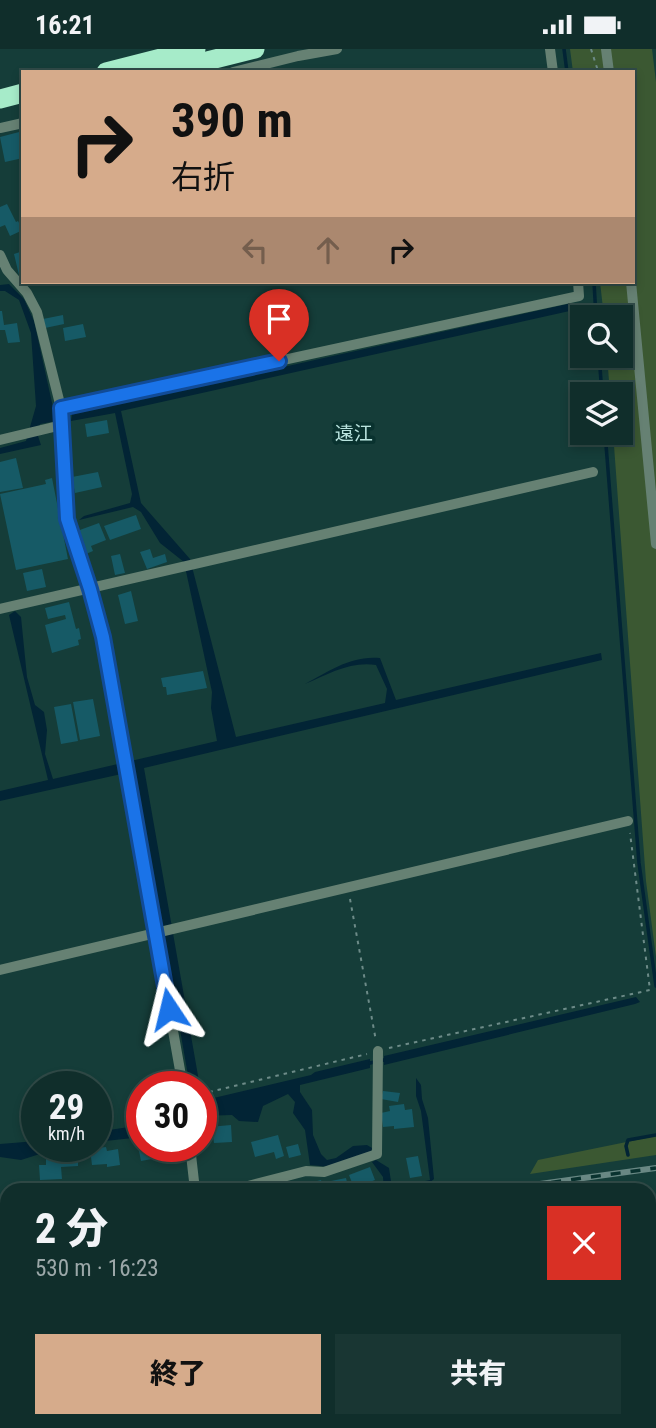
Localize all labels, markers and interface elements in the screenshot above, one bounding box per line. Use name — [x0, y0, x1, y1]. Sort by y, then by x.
text: 16:21 — [35, 10, 95, 40]
text: 390 m — [171, 92, 293, 149]
icon: right — [56, 98, 147, 189]
text: 右折 — [171, 158, 235, 196]
icon: left — [236, 231, 274, 269]
icon: ahead — [309, 231, 347, 269]
icon: right — [382, 231, 420, 269]
pin — [249, 289, 309, 361]
icon: arrive — [260, 300, 298, 338]
map controls — [570, 305, 633, 445]
button: search — [570, 305, 633, 368]
button: layers — [570, 382, 633, 445]
district label: 遠江 — [335, 422, 373, 445]
position arrow — [132, 972, 206, 1046]
speed limit sign: 30 — [126, 1071, 217, 1162]
text: 29 — [49, 1087, 84, 1128]
text: km/h — [48, 1123, 85, 1144]
text: 2 分 — [35, 1204, 108, 1253]
button: close — [547, 1206, 621, 1280]
text: 530 m · 16:23 — [35, 1255, 159, 1282]
button: 終了 — [35, 1334, 321, 1414]
button: 共有 — [335, 1334, 621, 1414]

